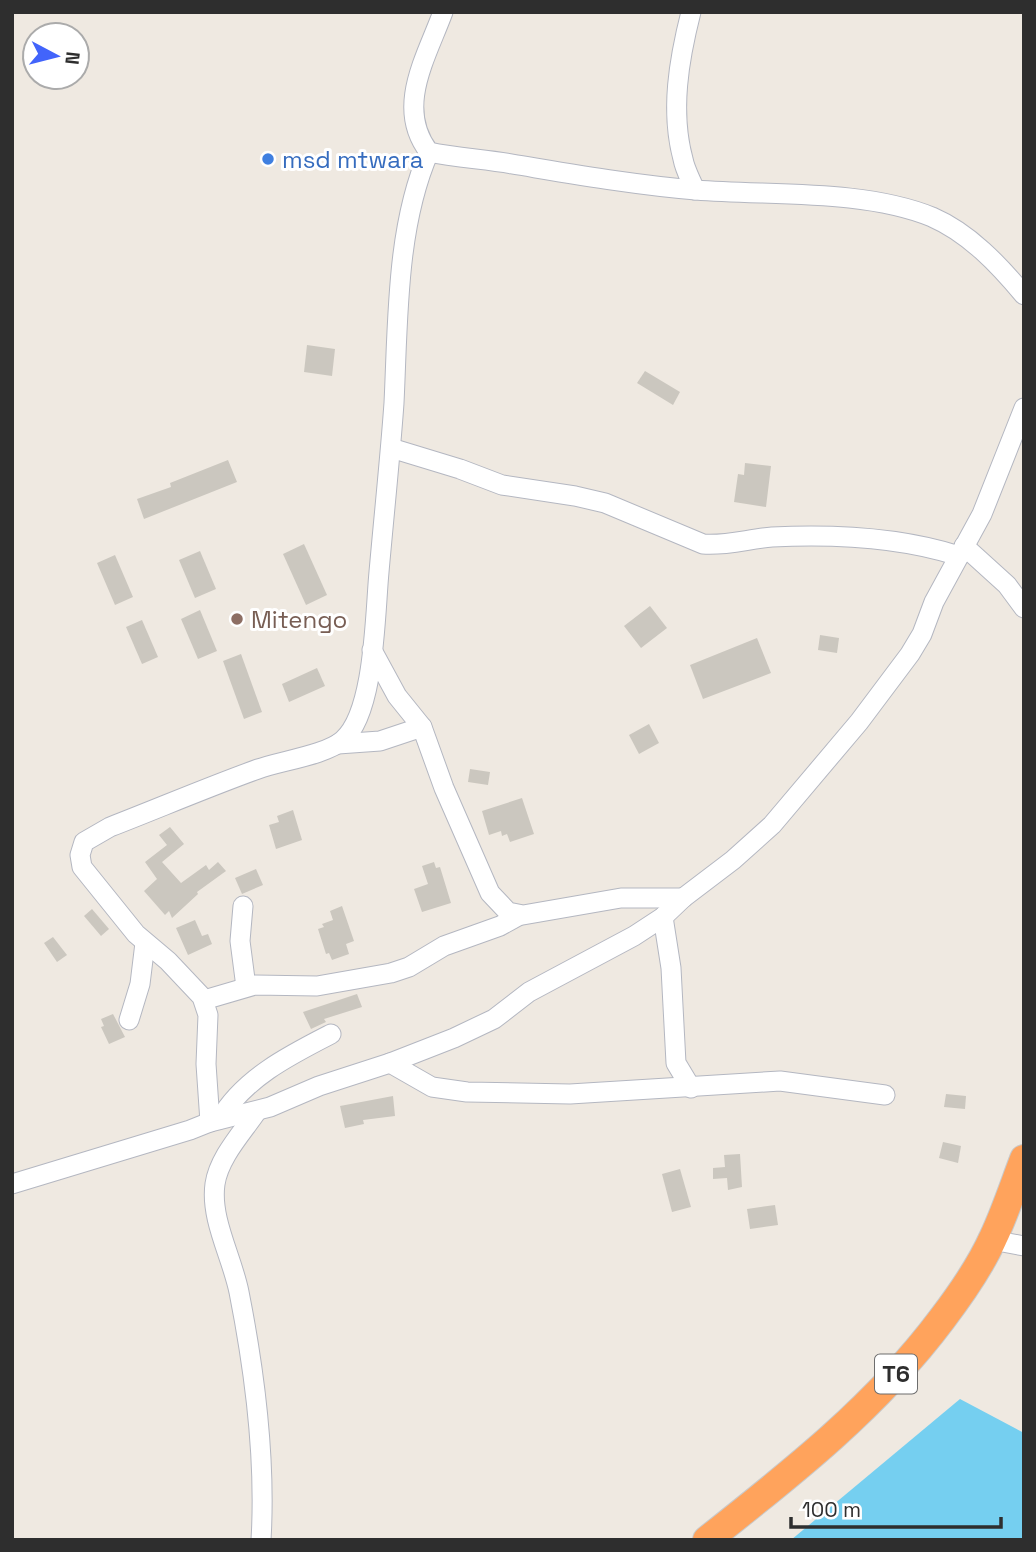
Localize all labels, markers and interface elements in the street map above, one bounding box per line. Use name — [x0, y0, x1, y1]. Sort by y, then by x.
north arrow — [21, 21, 91, 91]
text: N — [59, 50, 86, 66]
place label: msd mtwara — [282, 144, 424, 175]
marker: msd mtwara — [260, 151, 276, 167]
place label: Mitengo — [251, 604, 347, 635]
marker: Mitengo — [229, 611, 245, 627]
road number: T6 — [875, 1354, 917, 1394]
scale bar — [791, 1486, 1001, 1530]
text: 100 m — [802, 1496, 861, 1523]

